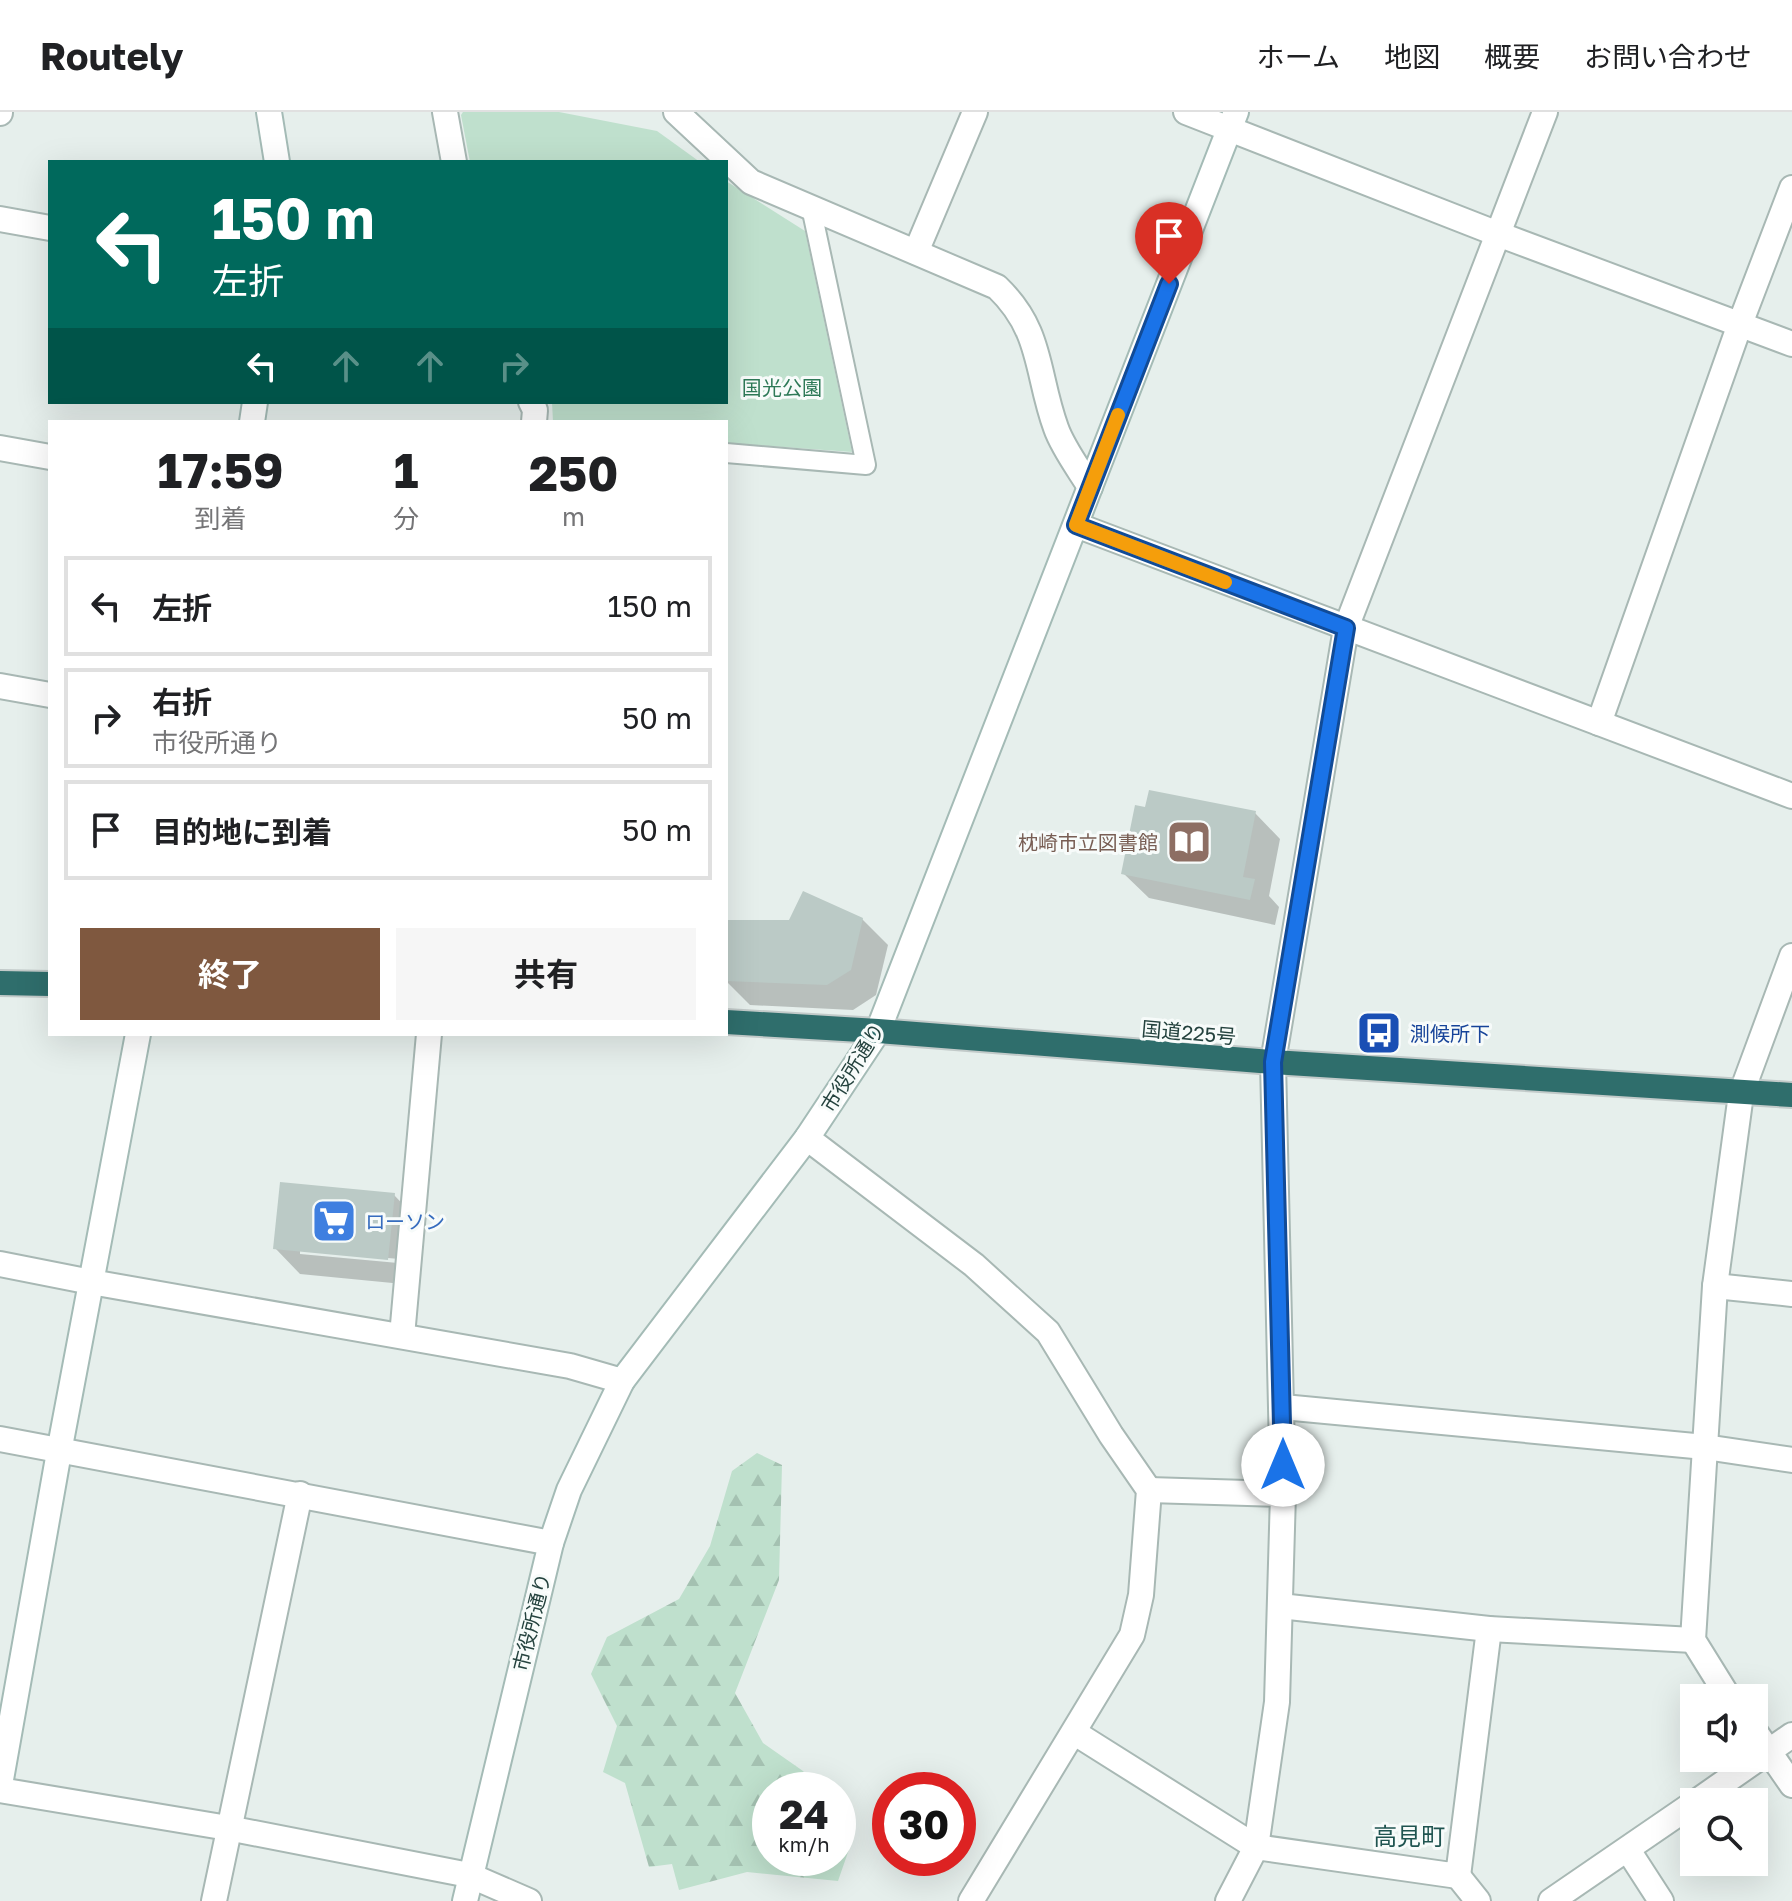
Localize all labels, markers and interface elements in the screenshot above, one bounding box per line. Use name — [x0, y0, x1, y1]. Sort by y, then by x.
text: Routely — [40, 33, 184, 78]
text: ホーム — [1257, 40, 1340, 73]
text: 地図 — [1384, 40, 1440, 73]
text: 概要 — [1484, 40, 1540, 73]
text: お問い合わせ — [1584, 40, 1752, 73]
text: 150 m — [212, 184, 374, 251]
icon: left — [80, 192, 184, 296]
pin — [1135, 202, 1203, 284]
icon: arrive — [1147, 214, 1191, 258]
text: 左折 — [212, 259, 284, 302]
icon: left — [240, 344, 284, 388]
icon: ahead — [324, 344, 368, 388]
icon: ahead — [408, 344, 452, 388]
icon: right — [492, 344, 536, 388]
park label: 国光公園 — [742, 375, 822, 399]
text: 17:59 — [158, 441, 284, 499]
text: 1 — [394, 441, 418, 499]
text: 250 — [529, 444, 618, 502]
text: m — [562, 501, 585, 532]
text: 到着 — [195, 503, 247, 534]
text: 分 — [393, 503, 419, 534]
icon: left — [84, 584, 128, 628]
text: 150 m — [607, 588, 692, 624]
text: 左折 — [152, 590, 212, 626]
text: 右折 — [152, 684, 212, 720]
icon: right — [84, 696, 128, 740]
text: 50 m — [622, 700, 692, 736]
text: 市役所通り — [152, 727, 282, 758]
icon: arrive — [84, 808, 128, 852]
text: 50 m — [622, 812, 692, 848]
text: 目的地に到着 — [152, 814, 332, 850]
library icon: 枕崎市立図書館 — [1165, 818, 1213, 866]
place label: 枕崎市立図書館 — [1018, 830, 1158, 854]
button: 終了 — [80, 928, 380, 1020]
button: 共有 — [396, 928, 696, 1020]
bus stop icon: 測候所下 — [1355, 1009, 1403, 1057]
street label: 国道225号 — [1141, 1016, 1237, 1048]
street label: 市役所通り — [815, 1018, 889, 1116]
place label: 測候所下 — [1410, 1021, 1490, 1045]
supermarket icon: ローソン — [310, 1197, 358, 1245]
place label: ローソン — [365, 1209, 445, 1233]
position arrow — [1241, 1423, 1325, 1507]
street label: 市役所通り — [507, 1571, 555, 1673]
map controls — [1680, 1684, 1768, 1876]
button: sound — [1680, 1684, 1768, 1772]
speed limit sign: 30 — [872, 1772, 976, 1876]
button: search — [1680, 1788, 1768, 1876]
text: 24 — [779, 1790, 829, 1838]
district label: 高見町 — [1373, 1821, 1445, 1850]
text: km/h — [779, 1832, 829, 1856]

